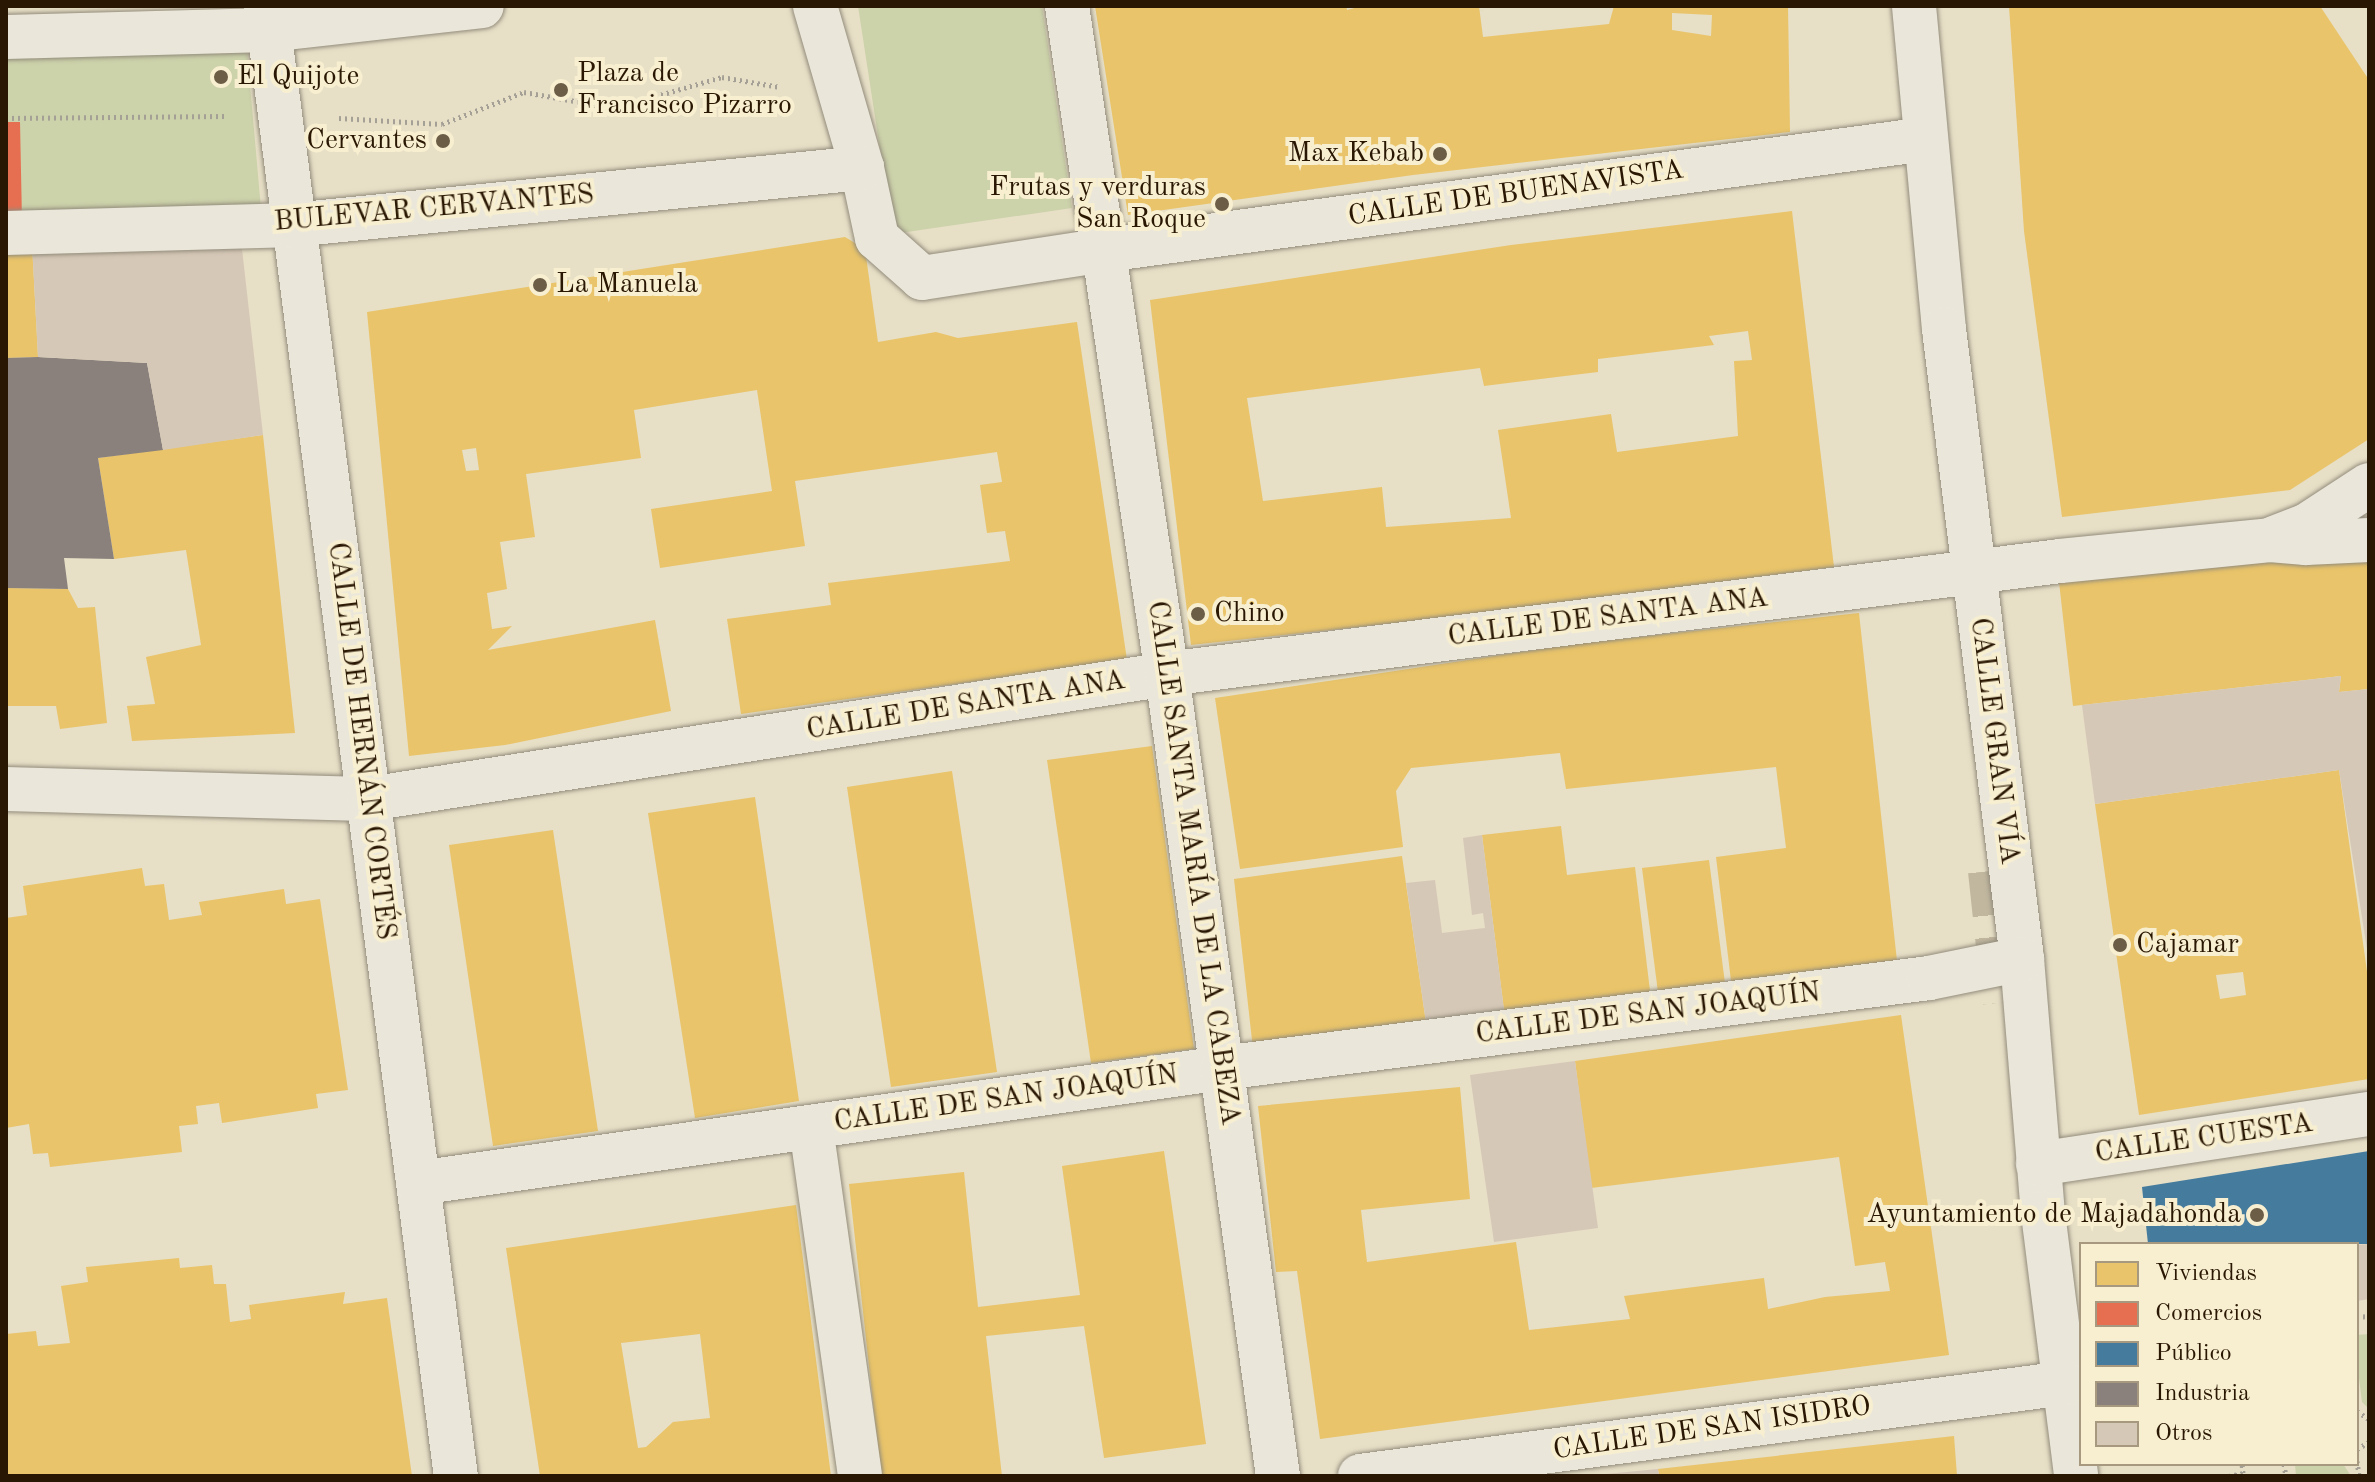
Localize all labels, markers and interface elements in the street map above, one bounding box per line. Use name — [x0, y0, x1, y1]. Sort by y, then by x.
place label: Plaza de Francisco Pizarro — [577, 57, 792, 123]
place label: El Quijote — [237, 60, 359, 94]
marker: El Quijote — [212, 68, 230, 86]
marker: Plaza de Francisco Pizarro — [552, 81, 570, 99]
place label: Cervantes — [306, 124, 427, 158]
marker: Cervantes — [434, 132, 452, 150]
place label: Max Kebab — [1288, 137, 1424, 171]
marker: Max Kebab — [1431, 145, 1449, 163]
street label: CALLE DE BUENAVISTA — [1346, 154, 1686, 234]
place label: Frutas y verduras San Roque — [989, 171, 1206, 237]
street label: BULEVAR CERVANTES — [273, 178, 595, 240]
marker: Frutas y verduras San Roque — [1213, 195, 1231, 213]
place label: La Manuela — [556, 268, 698, 302]
marker: La Manuela — [531, 276, 549, 294]
street label: CALLE DE HERNÁN CORTÉS — [320, 540, 402, 942]
street label: CALLE DE SANTA ANA — [1446, 582, 1770, 654]
place label: Chino — [1214, 597, 1285, 631]
street label: CALLE SANTA MARÍA DE LA CABEZA — [1140, 599, 1246, 1127]
marker: Chino — [1189, 605, 1207, 623]
street label: CALLE GRAN VÍA — [1962, 616, 2026, 866]
street label: CALLE DE SANTA ANA — [804, 664, 1128, 748]
place label: Cajamar — [2136, 928, 2239, 962]
marker: Cajamar — [2111, 936, 2129, 954]
street label: CALLE DE SAN JOAQUÍN — [1474, 976, 1822, 1052]
street label: CALLE DE SAN JOAQUÍN — [832, 1058, 1180, 1140]
street label: CALLE CUESTA — [2093, 1107, 2315, 1171]
place label: Ayuntamiento de Majadahonda — [1866, 1198, 2241, 1232]
marker: Ayuntamiento de Majadahonda — [2248, 1206, 2266, 1224]
legend — [2079, 1242, 2359, 1466]
text: Viviendas — [2155, 1262, 2257, 1286]
text: Comercios — [2155, 1302, 2262, 1326]
text: Público — [2155, 1342, 2232, 1366]
text: Industria — [2155, 1382, 2250, 1406]
street label: CALLE DE SAN ISIDRO — [1551, 1390, 1873, 1468]
text: Otros — [2155, 1422, 2212, 1446]

